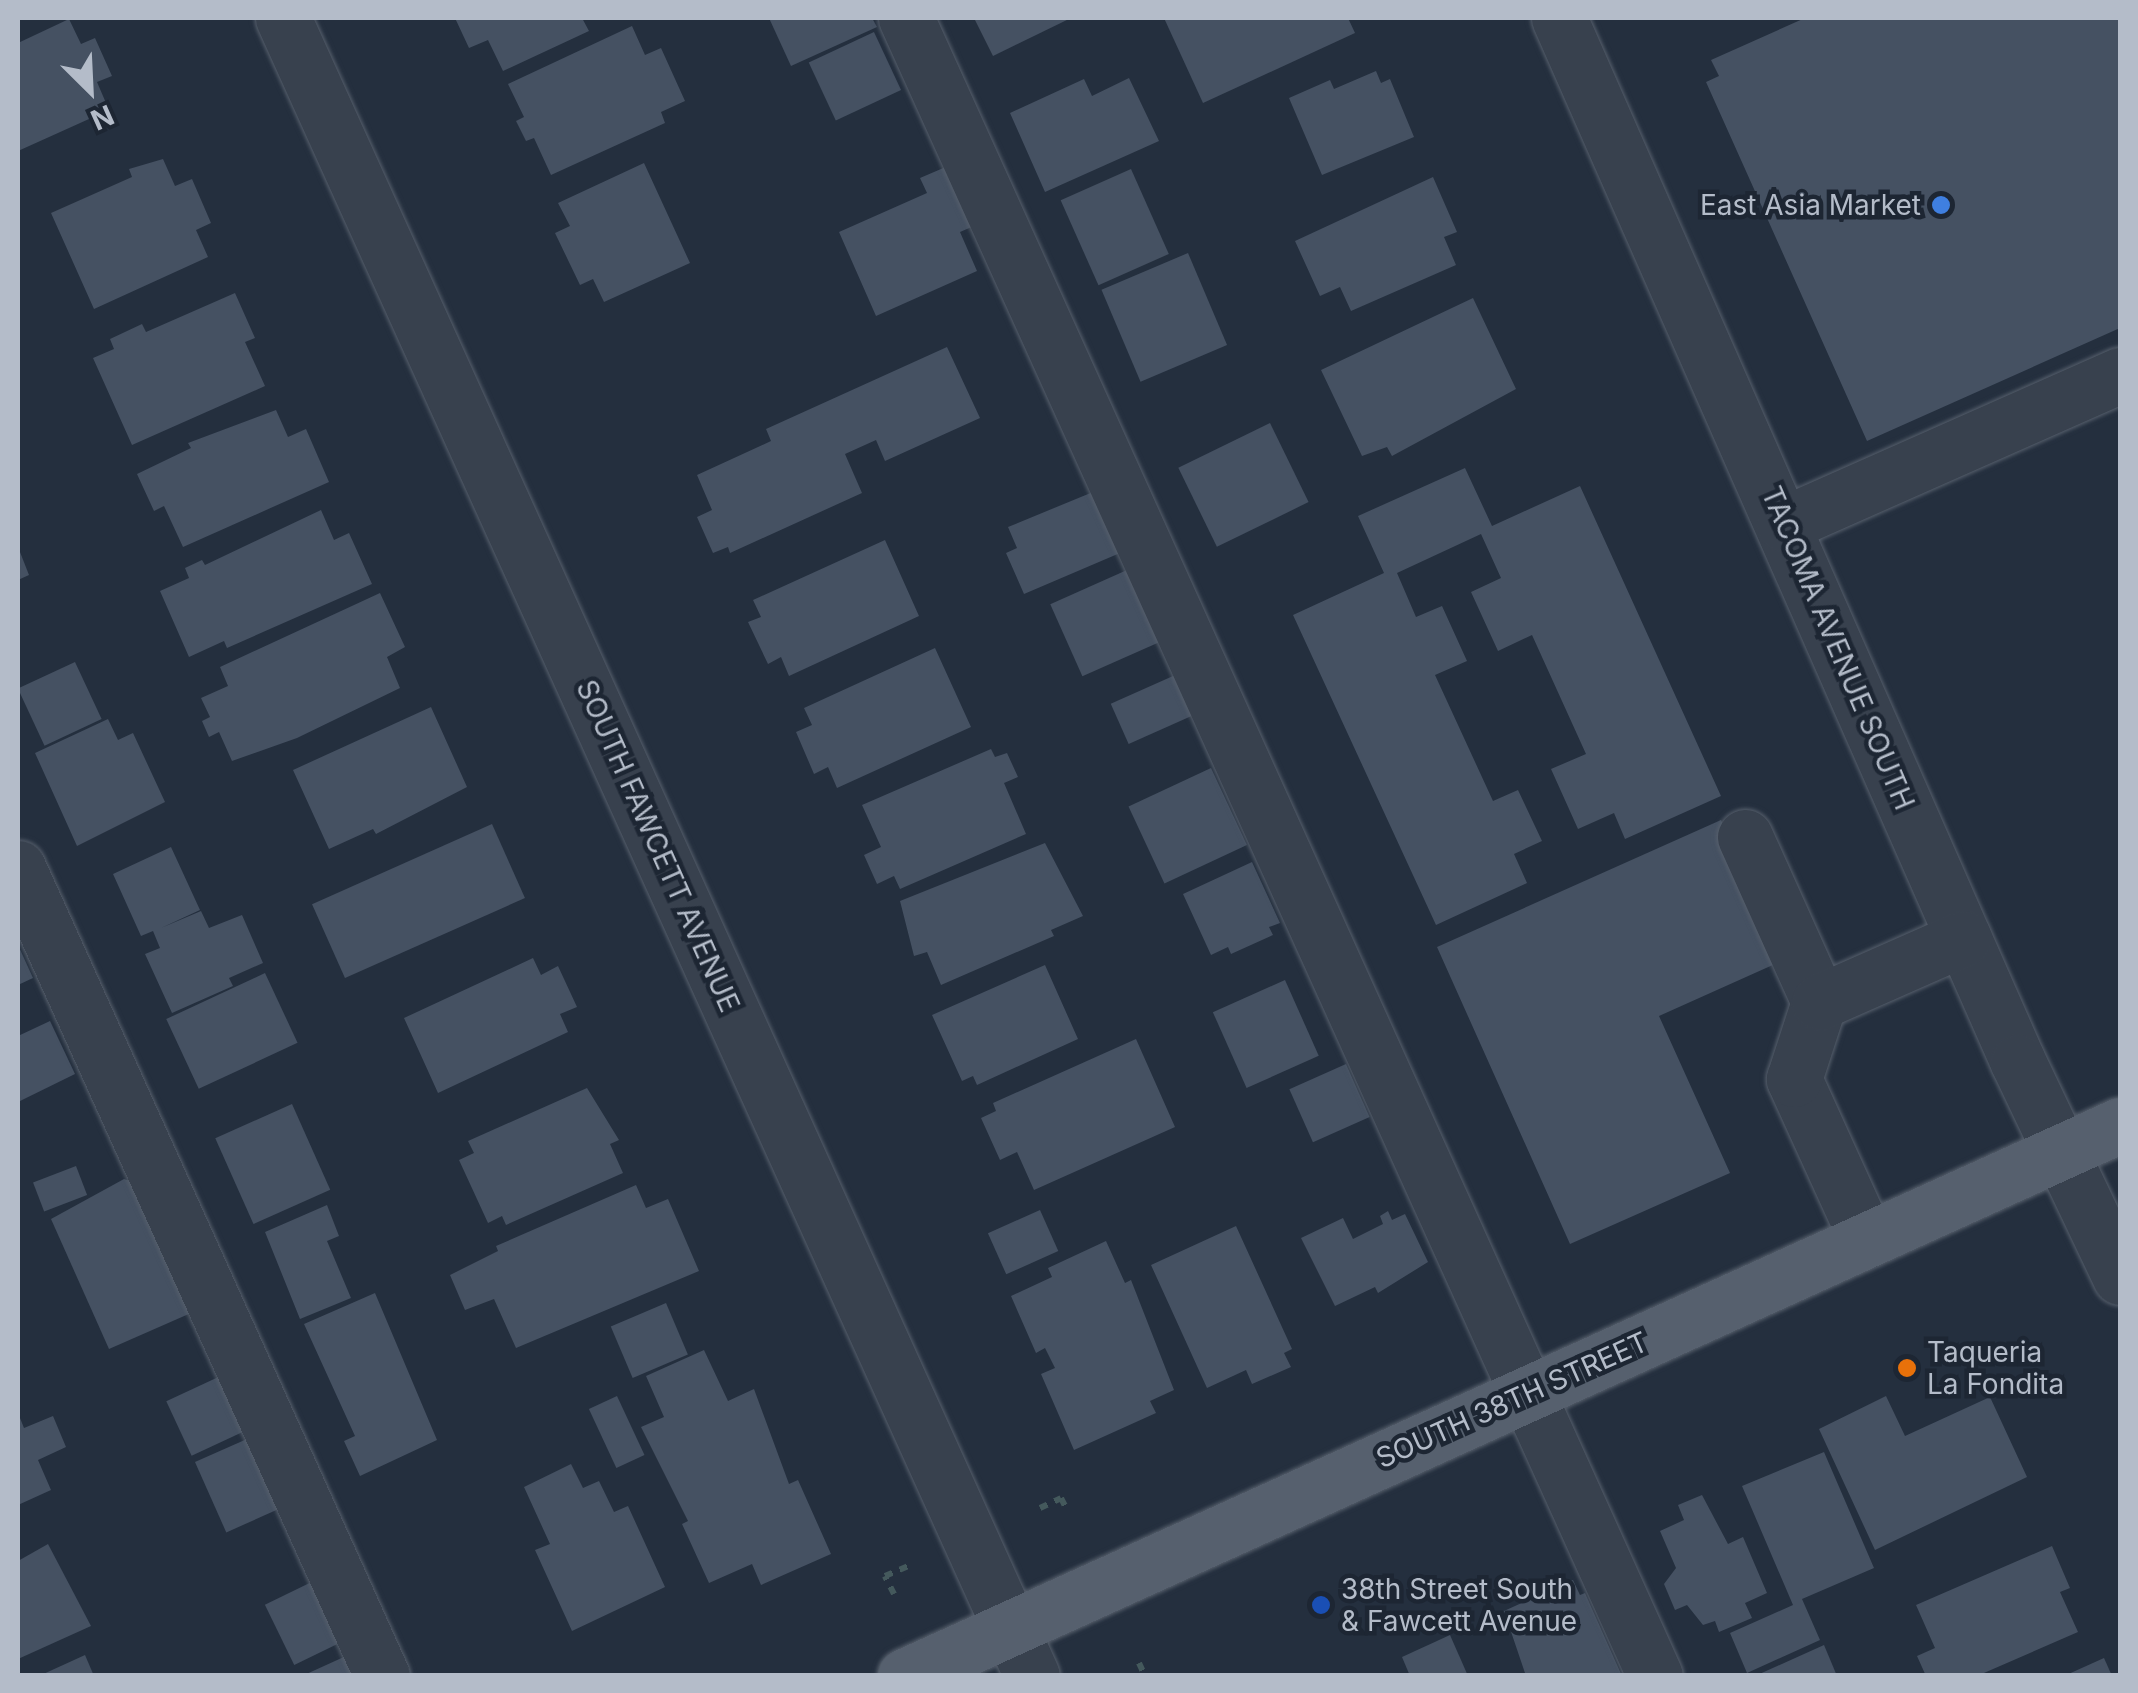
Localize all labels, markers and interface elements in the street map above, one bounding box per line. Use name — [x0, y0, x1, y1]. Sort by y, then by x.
north arrow — [40, 40, 140, 140]
text: N — [86, 98, 119, 137]
place label: East Asia Market — [1700, 188, 1921, 222]
marker: East Asia Market — [1930, 194, 1952, 216]
street label: TACOMA AVENUE SOUTH — [1755, 481, 1921, 815]
street label: SOUTH FAWCETT AVENUE — [569, 675, 747, 1017]
street label: SOUTH 38TH STREET — [1371, 1325, 1653, 1475]
place label: Taqueria La Fondita — [1927, 1335, 2064, 1401]
marker: Taqueria La Fondita — [1896, 1357, 1918, 1379]
place label: 38th Street South & Fawcett Avenue — [1341, 1572, 1577, 1638]
marker: 38th Street South & Fawcett Avenue — [1310, 1594, 1332, 1616]

